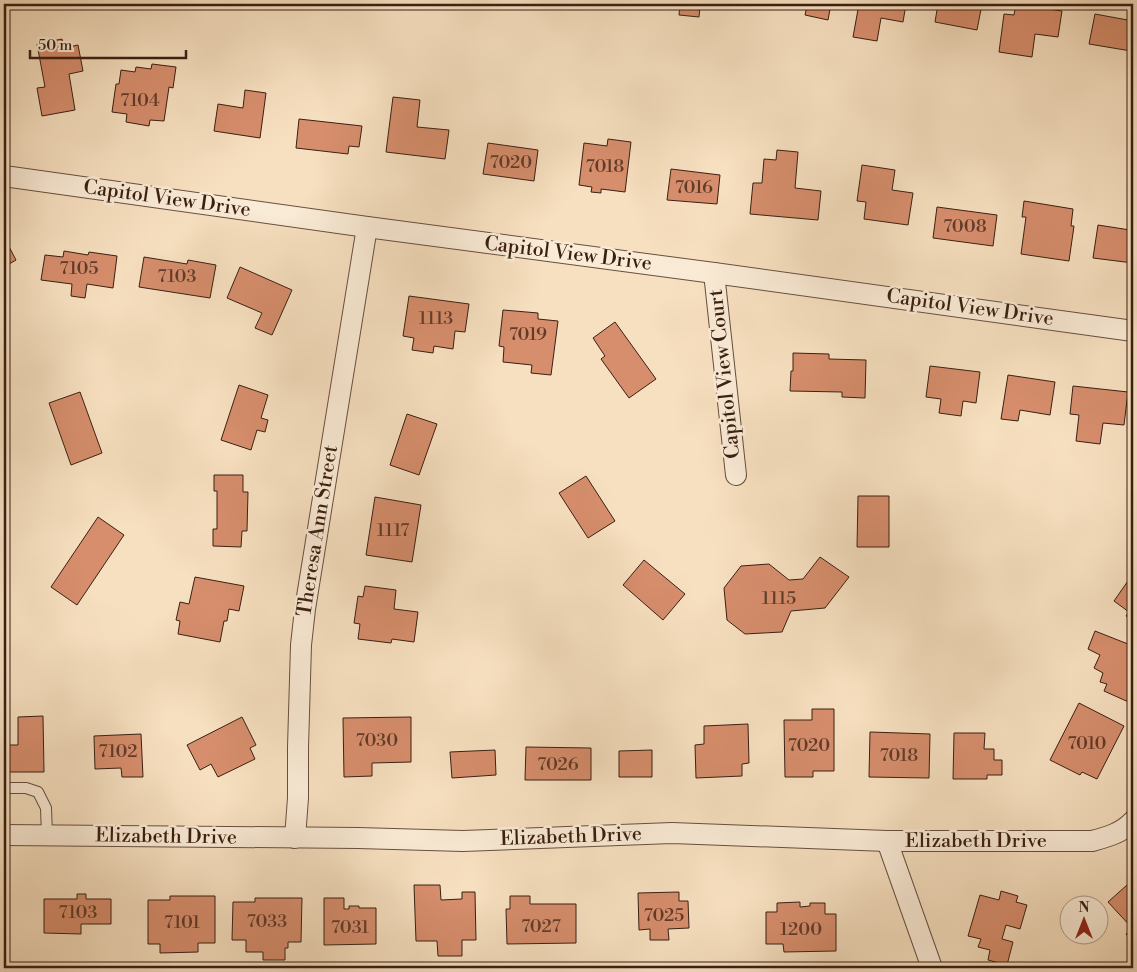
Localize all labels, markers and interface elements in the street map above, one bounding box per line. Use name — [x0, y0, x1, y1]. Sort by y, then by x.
scale bar — [30, 28, 186, 60]
text: 50 m — [38, 36, 72, 55]
house number: 7104 — [120, 89, 160, 112]
house number: 7020 — [490, 151, 532, 174]
house number: 7018 — [586, 155, 624, 178]
street label: Capitol View Drive — [82, 175, 252, 223]
house number: 7016 — [675, 176, 713, 199]
house number: 7008 — [943, 215, 987, 238]
street label: Capitol View Drive — [483, 231, 653, 277]
house number: 7105 — [60, 257, 98, 280]
house number: 7103 — [158, 265, 196, 288]
street label: Capitol View Drive — [885, 284, 1055, 332]
street label: Capitol View Court — [704, 288, 746, 460]
house number: 1113 — [419, 307, 453, 330]
house number: 7019 — [509, 323, 547, 346]
street label: Theresa Ann Street — [292, 443, 344, 619]
house number: 1117 — [377, 519, 409, 542]
house number: 1115 — [762, 587, 796, 610]
house number: 7030 — [356, 729, 398, 752]
house number: 7010 — [1067, 732, 1107, 755]
house number: 7020 — [788, 734, 830, 757]
house number: 7102 — [99, 740, 137, 763]
house number: 7018 — [880, 744, 918, 767]
house number: 7026 — [537, 753, 579, 776]
street label: Elizabeth Drive — [500, 822, 642, 852]
street label: Elizabeth Drive — [95, 823, 237, 851]
street label: Elizabeth Drive — [905, 829, 1047, 854]
north arrow — [1060, 894, 1110, 944]
text: N — [1078, 899, 1090, 917]
house number: 7103 — [59, 901, 97, 924]
house number: 7025 — [644, 904, 684, 927]
house number: 7033 — [247, 910, 287, 933]
house number: 7101 — [164, 911, 200, 934]
house number: 7027 — [521, 915, 561, 938]
house number: 7031 — [331, 916, 369, 939]
house number: 1200 — [780, 918, 822, 941]

